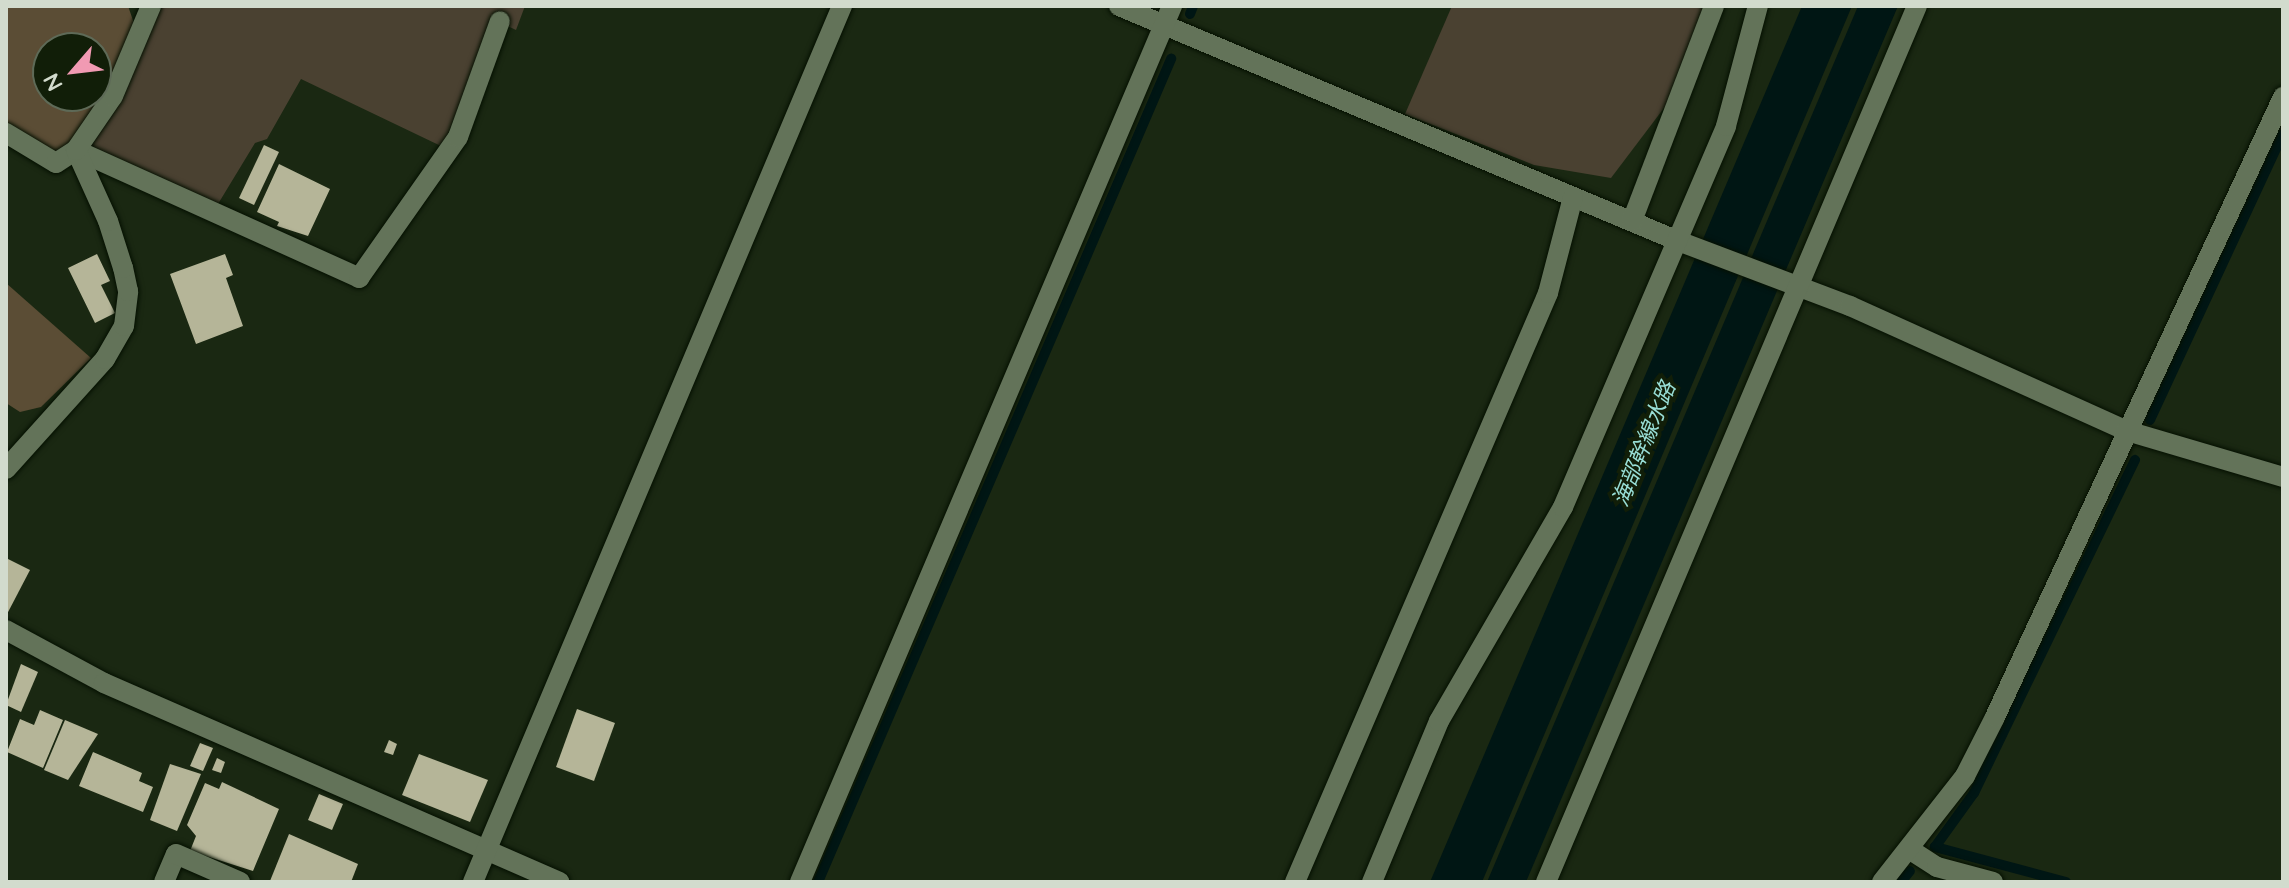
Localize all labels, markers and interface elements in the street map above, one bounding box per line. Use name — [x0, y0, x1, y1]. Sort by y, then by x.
north arrow — [32, 32, 112, 112]
text: N — [36, 69, 69, 96]
water label: 海部幹線水路 — [1607, 378, 1681, 510]

